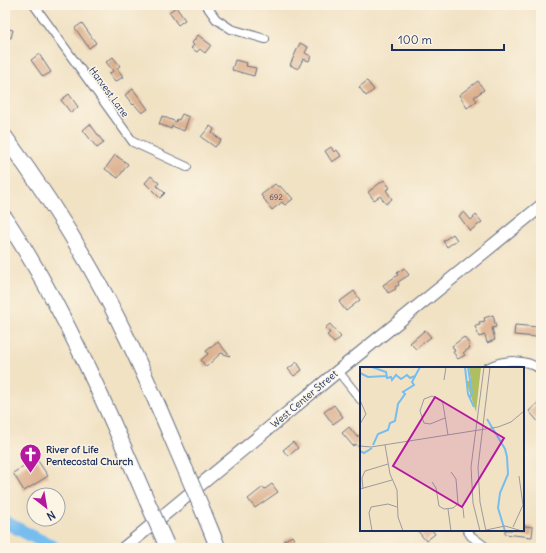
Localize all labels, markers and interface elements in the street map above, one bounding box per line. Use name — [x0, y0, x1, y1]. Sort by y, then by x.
scale bar — [392, 26, 504, 52]
text: 100 m — [398, 32, 432, 47]
street label: Harvest Lane — [86, 64, 132, 120]
house number: 692 — [269, 192, 283, 202]
street label: West Center Street — [268, 367, 341, 431]
inset map — [360, 367, 524, 531]
church icon: River of Life Pentecostal Church — [17, 442, 43, 475]
place label: River of Life Pentecostal Church — [46, 443, 133, 468]
north arrow — [26, 487, 66, 527]
text: N — [44, 508, 58, 524]

